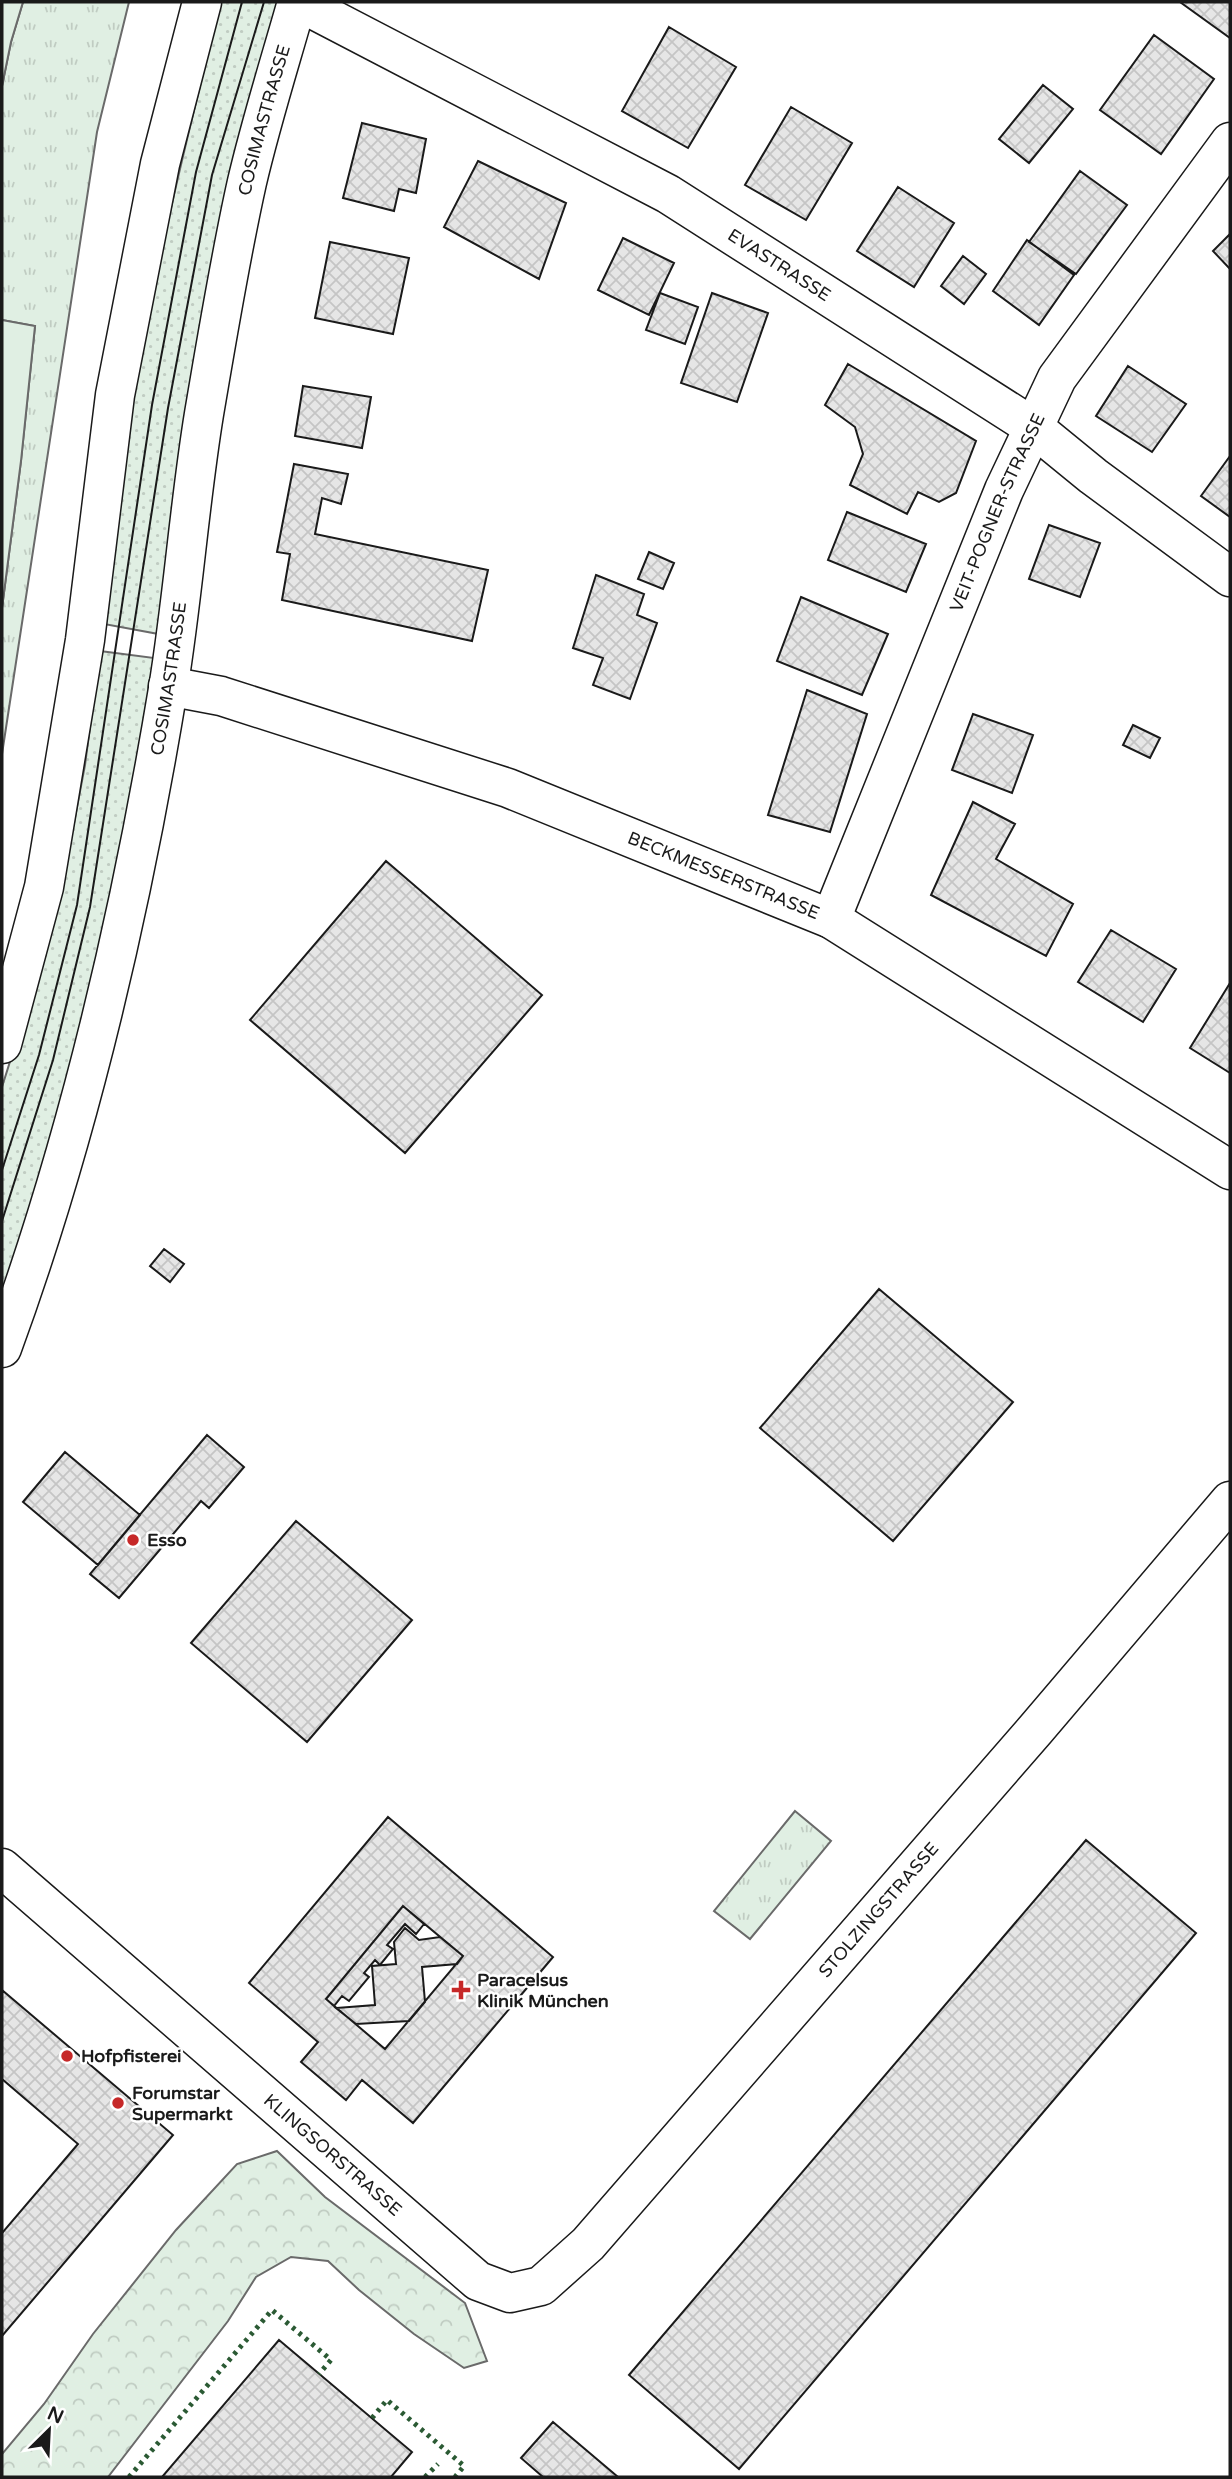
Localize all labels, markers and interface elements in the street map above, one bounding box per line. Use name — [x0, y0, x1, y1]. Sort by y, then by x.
street label: COSIMASTRASSE — [233, 42, 295, 198]
street label: EVASTRASSE — [724, 224, 835, 306]
street label: VEIT-POGNER-STRASSE — [945, 410, 1050, 615]
street label: COSIMASTRASSE — [146, 600, 191, 757]
street label: BECKMESSERSTRASSE — [624, 827, 823, 924]
place label: Esso — [147, 1529, 187, 1551]
marker: Esso — [125, 1532, 141, 1548]
street label: STOLZINGSTRASSE — [814, 1838, 943, 1982]
place label: Paracelsus Klinik München — [477, 1969, 609, 2012]
marker: Paracelsus Klinik München — [451, 1980, 471, 2000]
place label: Hofpfisterei — [81, 2045, 182, 2067]
marker: Hofpfisterei — [59, 2048, 75, 2064]
place label: Forumstar Supermarkt — [132, 2082, 233, 2125]
street label: KLINGSORSTRASSE — [259, 2089, 406, 2221]
marker: Forumstar Supermarkt — [110, 2095, 126, 2111]
north arrow — [14, 2395, 84, 2465]
text: N — [44, 2402, 67, 2429]

